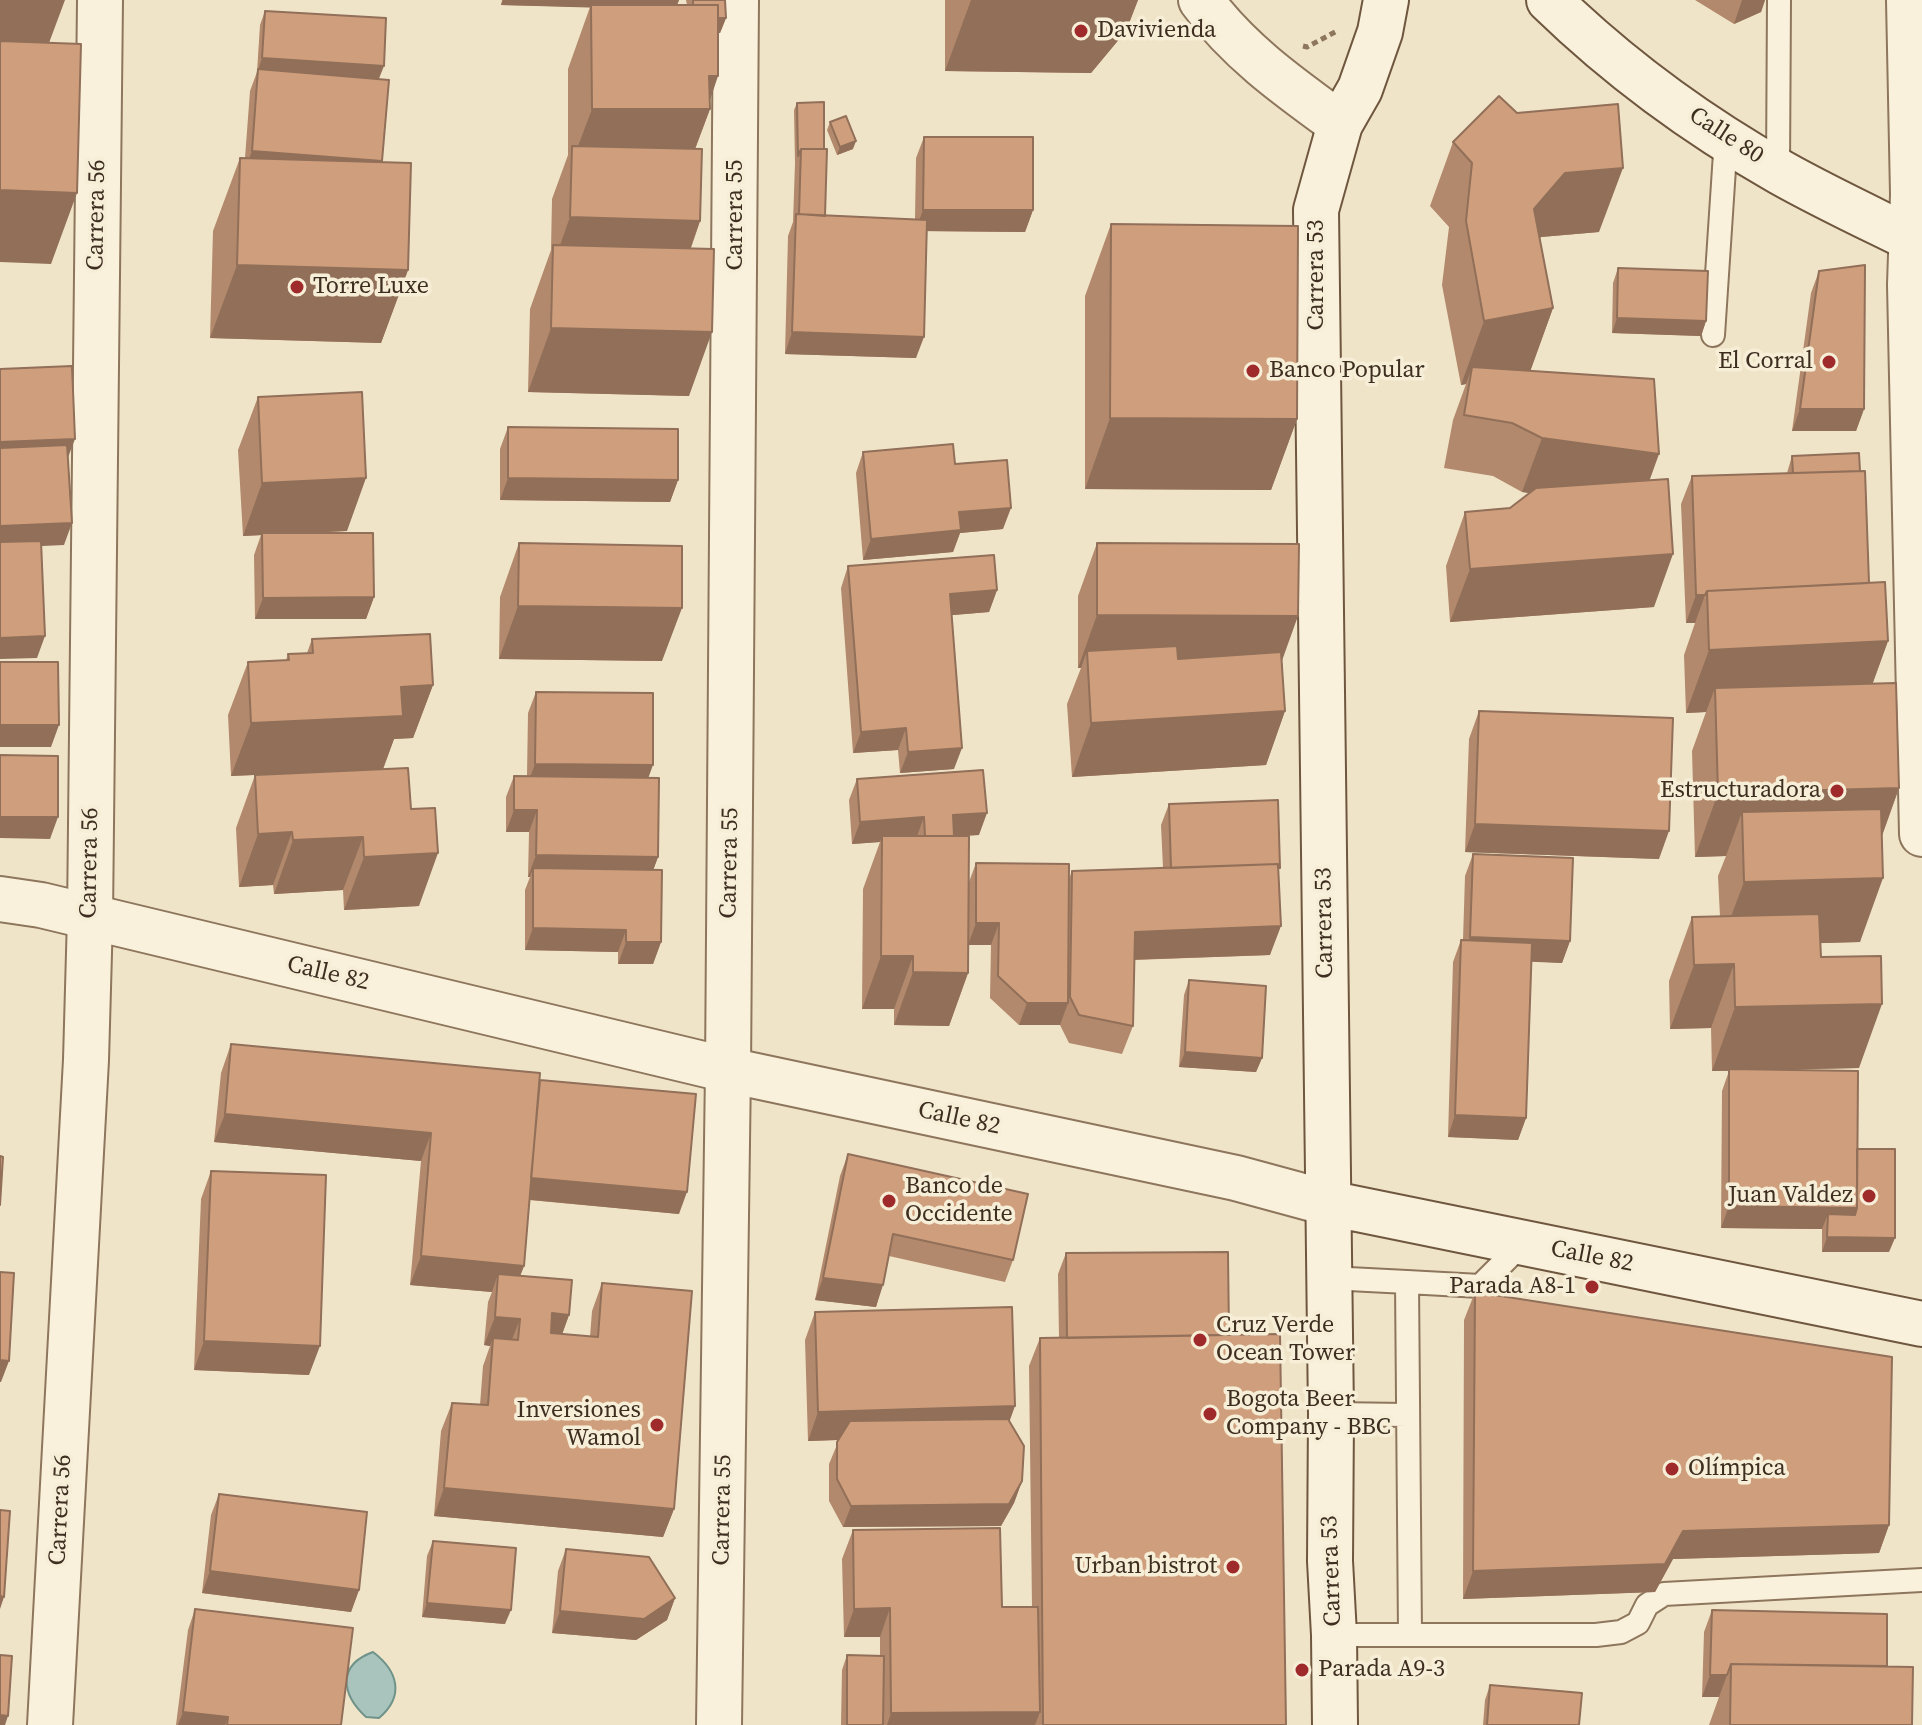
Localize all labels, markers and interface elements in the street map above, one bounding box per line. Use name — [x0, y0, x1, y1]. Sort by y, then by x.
place label: Davivienda — [1097, 17, 1216, 45]
marker: Davivienda — [1072, 22, 1090, 40]
street label: Calle 80 — [1683, 101, 1769, 171]
street label: Carrera 56 — [82, 159, 112, 271]
street label: Carrera 55 — [722, 159, 750, 271]
street label: Carrera 53 — [1303, 219, 1331, 331]
place label: Torre Luxe — [313, 273, 429, 301]
marker: Torre Luxe — [288, 278, 306, 296]
place label: El Corral — [1718, 348, 1813, 376]
marker: El Corral — [1820, 353, 1838, 371]
place label: Banco Popular — [1269, 357, 1425, 385]
marker: Banco Popular — [1244, 362, 1262, 380]
place label: Estructuradora — [1660, 777, 1821, 805]
marker: Estructuradora — [1828, 782, 1846, 800]
street label: Carrera 56 — [75, 807, 105, 919]
street label: Carrera 55 — [715, 807, 745, 919]
street label: Carrera 53 — [1310, 867, 1340, 979]
street label: Calle 82 — [284, 951, 372, 997]
street label: Calle 82 — [915, 1096, 1003, 1142]
place label: Banco de Occidente — [905, 1173, 1013, 1229]
place label: Juan Valdez — [1728, 1182, 1853, 1210]
marker: Juan Valdez — [1860, 1187, 1878, 1205]
marker: Banco de Occidente — [880, 1192, 898, 1210]
street label: Calle 82 — [1548, 1235, 1636, 1279]
place label: Parada A8-1 — [1449, 1273, 1576, 1301]
marker: Parada A8-1 — [1583, 1278, 1601, 1296]
place label: Cruz Verde Ocean Tower — [1216, 1312, 1355, 1368]
marker: Cruz Verde Ocean Tower — [1191, 1331, 1209, 1349]
place label: Bogota Beer Company - BBC — [1226, 1386, 1391, 1442]
place label: Inversiones Wamol — [517, 1397, 641, 1453]
marker: Bogota Beer Company - BBC — [1201, 1405, 1219, 1423]
marker: Inversiones Wamol — [648, 1416, 666, 1434]
street label: Carrera 56 — [44, 1454, 78, 1566]
street label: Carrera 55 — [708, 1454, 738, 1566]
place label: Olímpica — [1688, 1455, 1786, 1483]
marker: Olímpica — [1663, 1460, 1681, 1478]
street label: Carrera 53 — [1316, 1515, 1348, 1627]
place label: Urban bistrot — [1074, 1553, 1217, 1581]
marker: Urban bistrot — [1224, 1558, 1242, 1576]
place label: Parada A9-3 — [1318, 1656, 1445, 1684]
marker: Parada A9-3 — [1293, 1661, 1311, 1679]

